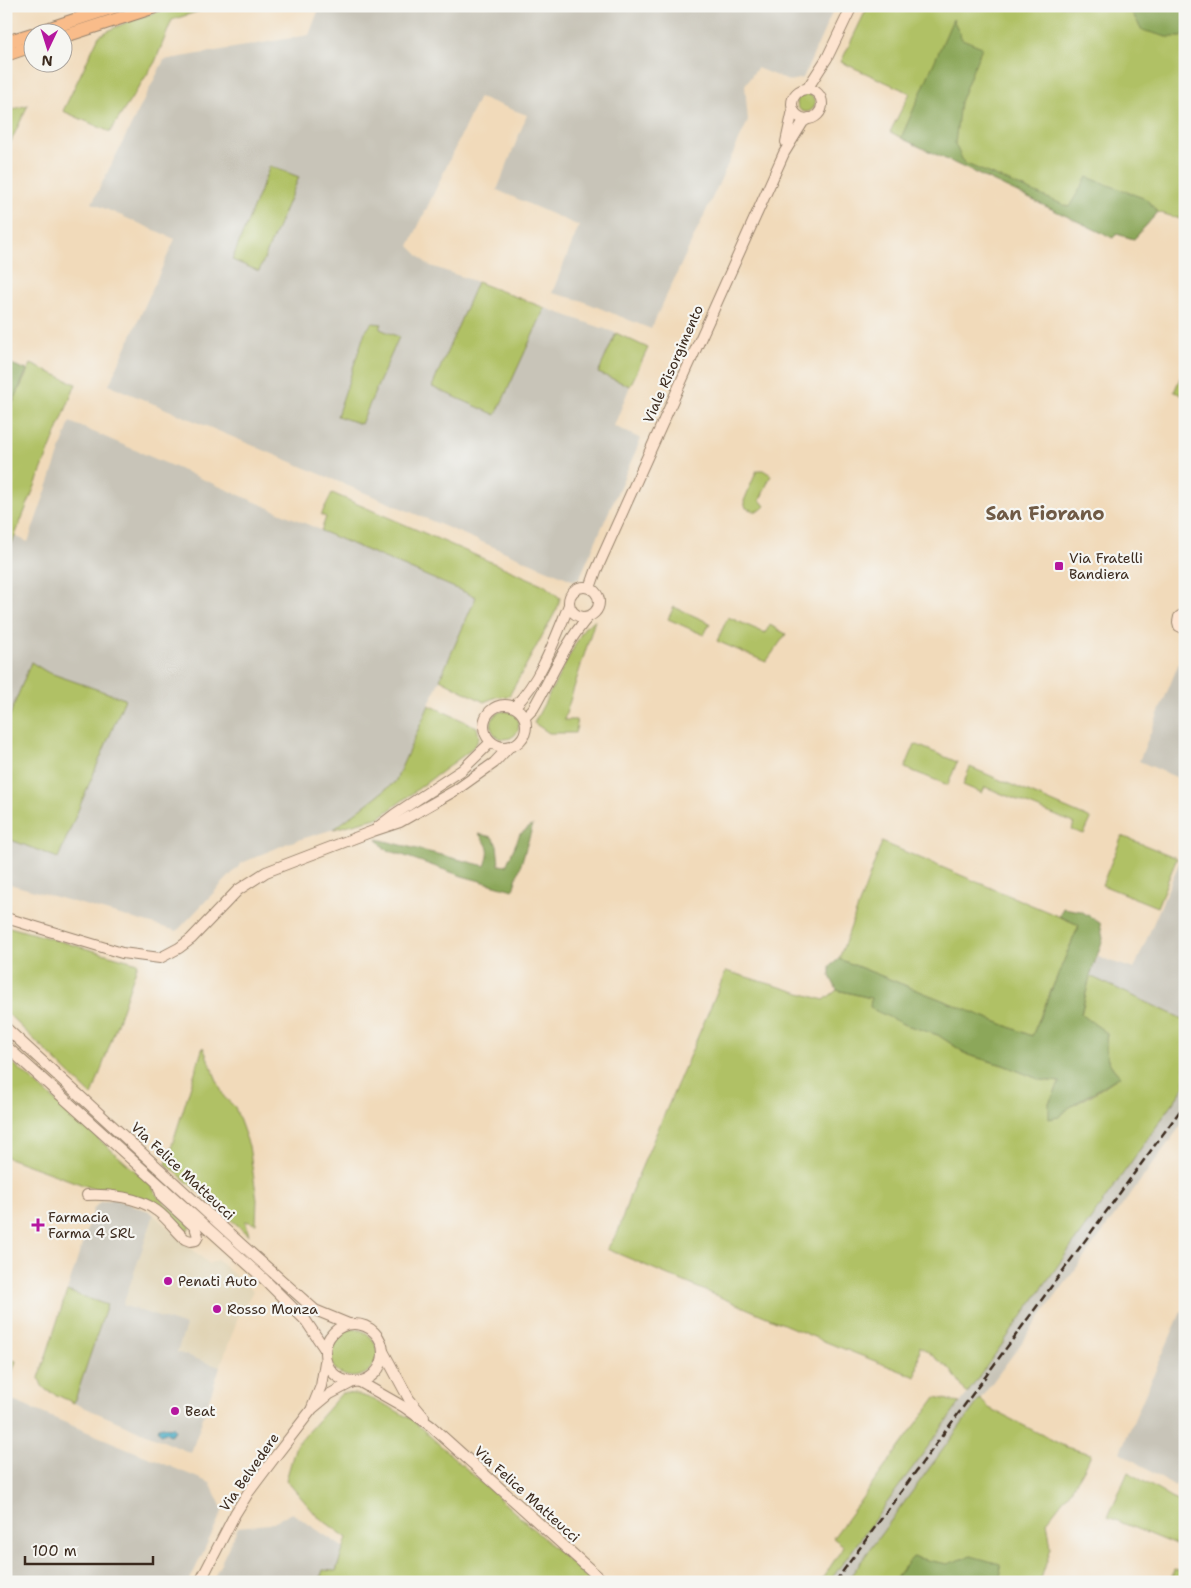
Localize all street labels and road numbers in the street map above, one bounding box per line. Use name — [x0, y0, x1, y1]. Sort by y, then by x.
street label: Viale Risorgimento — [639, 302, 707, 426]
street label: Via Felice Matteucci — [127, 1118, 239, 1224]
street label: Via Belvedere — [215, 1429, 283, 1515]
street label: Via Felice Matteucci — [471, 1442, 583, 1546]

